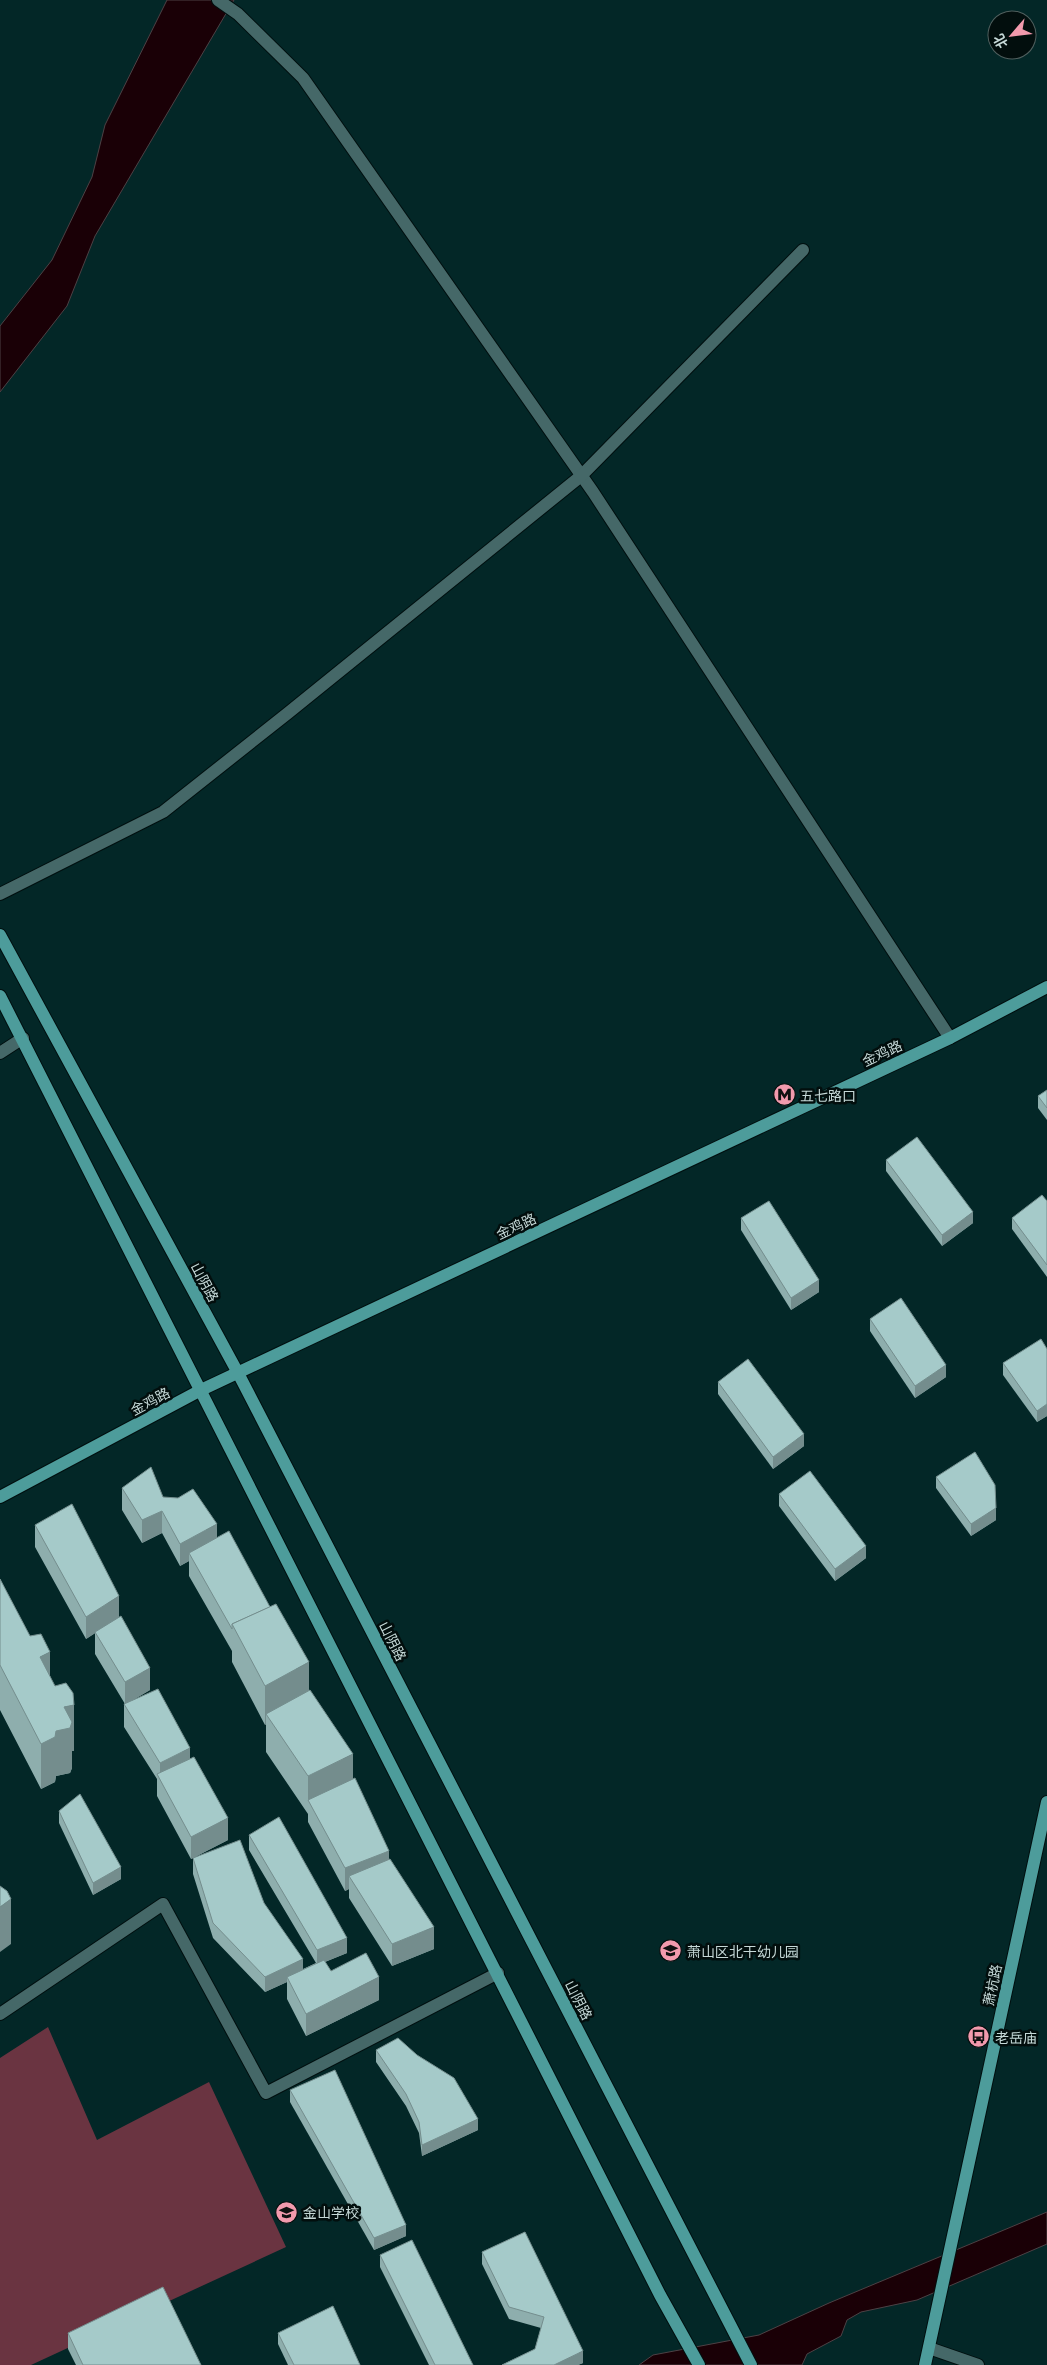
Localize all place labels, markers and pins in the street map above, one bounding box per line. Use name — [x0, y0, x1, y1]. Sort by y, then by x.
metro station icon: 五七路口 — [772, 1083, 796, 1107]
place label: 五七路口 — [800, 1087, 856, 1104]
school or university icon: 萧山区北干幼儿园 — [659, 1939, 683, 1963]
place label: 萧山区北干幼儿园 — [687, 1943, 799, 1960]
bus stop icon: 老岳庙 — [967, 2025, 991, 2049]
place label: 老岳庙 — [995, 2029, 1037, 2046]
school or university icon: 金山学校 — [275, 2200, 299, 2224]
place label: 金山学校 — [303, 2204, 359, 2221]

